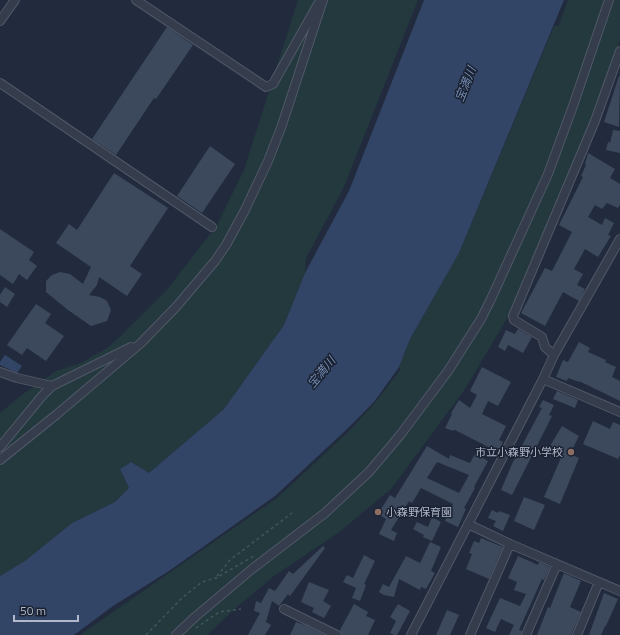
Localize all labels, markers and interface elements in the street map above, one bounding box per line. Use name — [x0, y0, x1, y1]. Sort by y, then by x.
water label: 宝満川 — [449, 62, 481, 104]
water label: 宝満川 — [302, 351, 341, 392]
place label: 市立小森野小学校 — [475, 444, 563, 460]
marker: 市立小森野小学校 — [566, 447, 576, 457]
place label: 小森野保育園 — [386, 504, 452, 520]
marker: 小森野保育園 — [373, 507, 383, 517]
scale bar — [14, 597, 78, 623]
text: 50 m — [20, 601, 46, 620]

